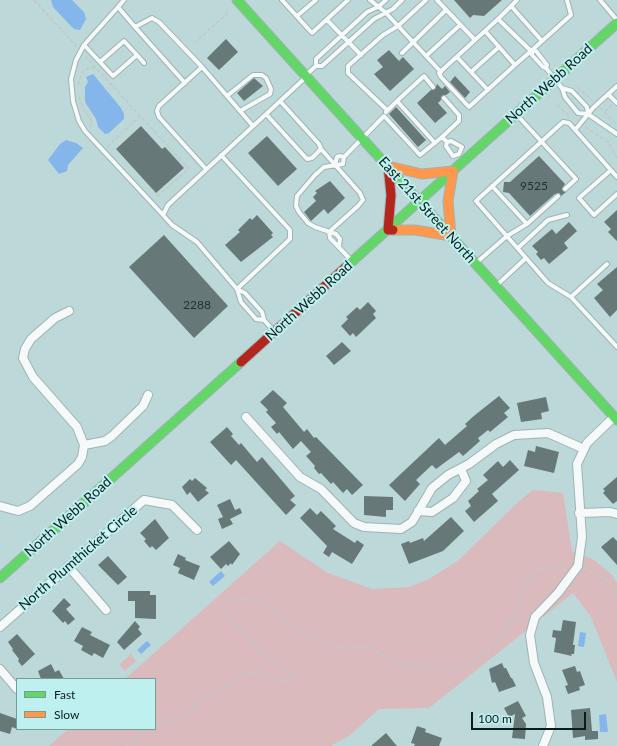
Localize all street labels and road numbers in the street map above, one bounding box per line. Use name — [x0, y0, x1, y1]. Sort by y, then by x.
street label: North Webb Road — [502, 41, 596, 127]
street label: East 21st Street North — [375, 153, 479, 267]
street label: North Webb Road — [262, 258, 356, 344]
street label: North Webb Road — [21, 474, 115, 560]
street label: North Plumthicket Circle — [15, 502, 141, 614]

